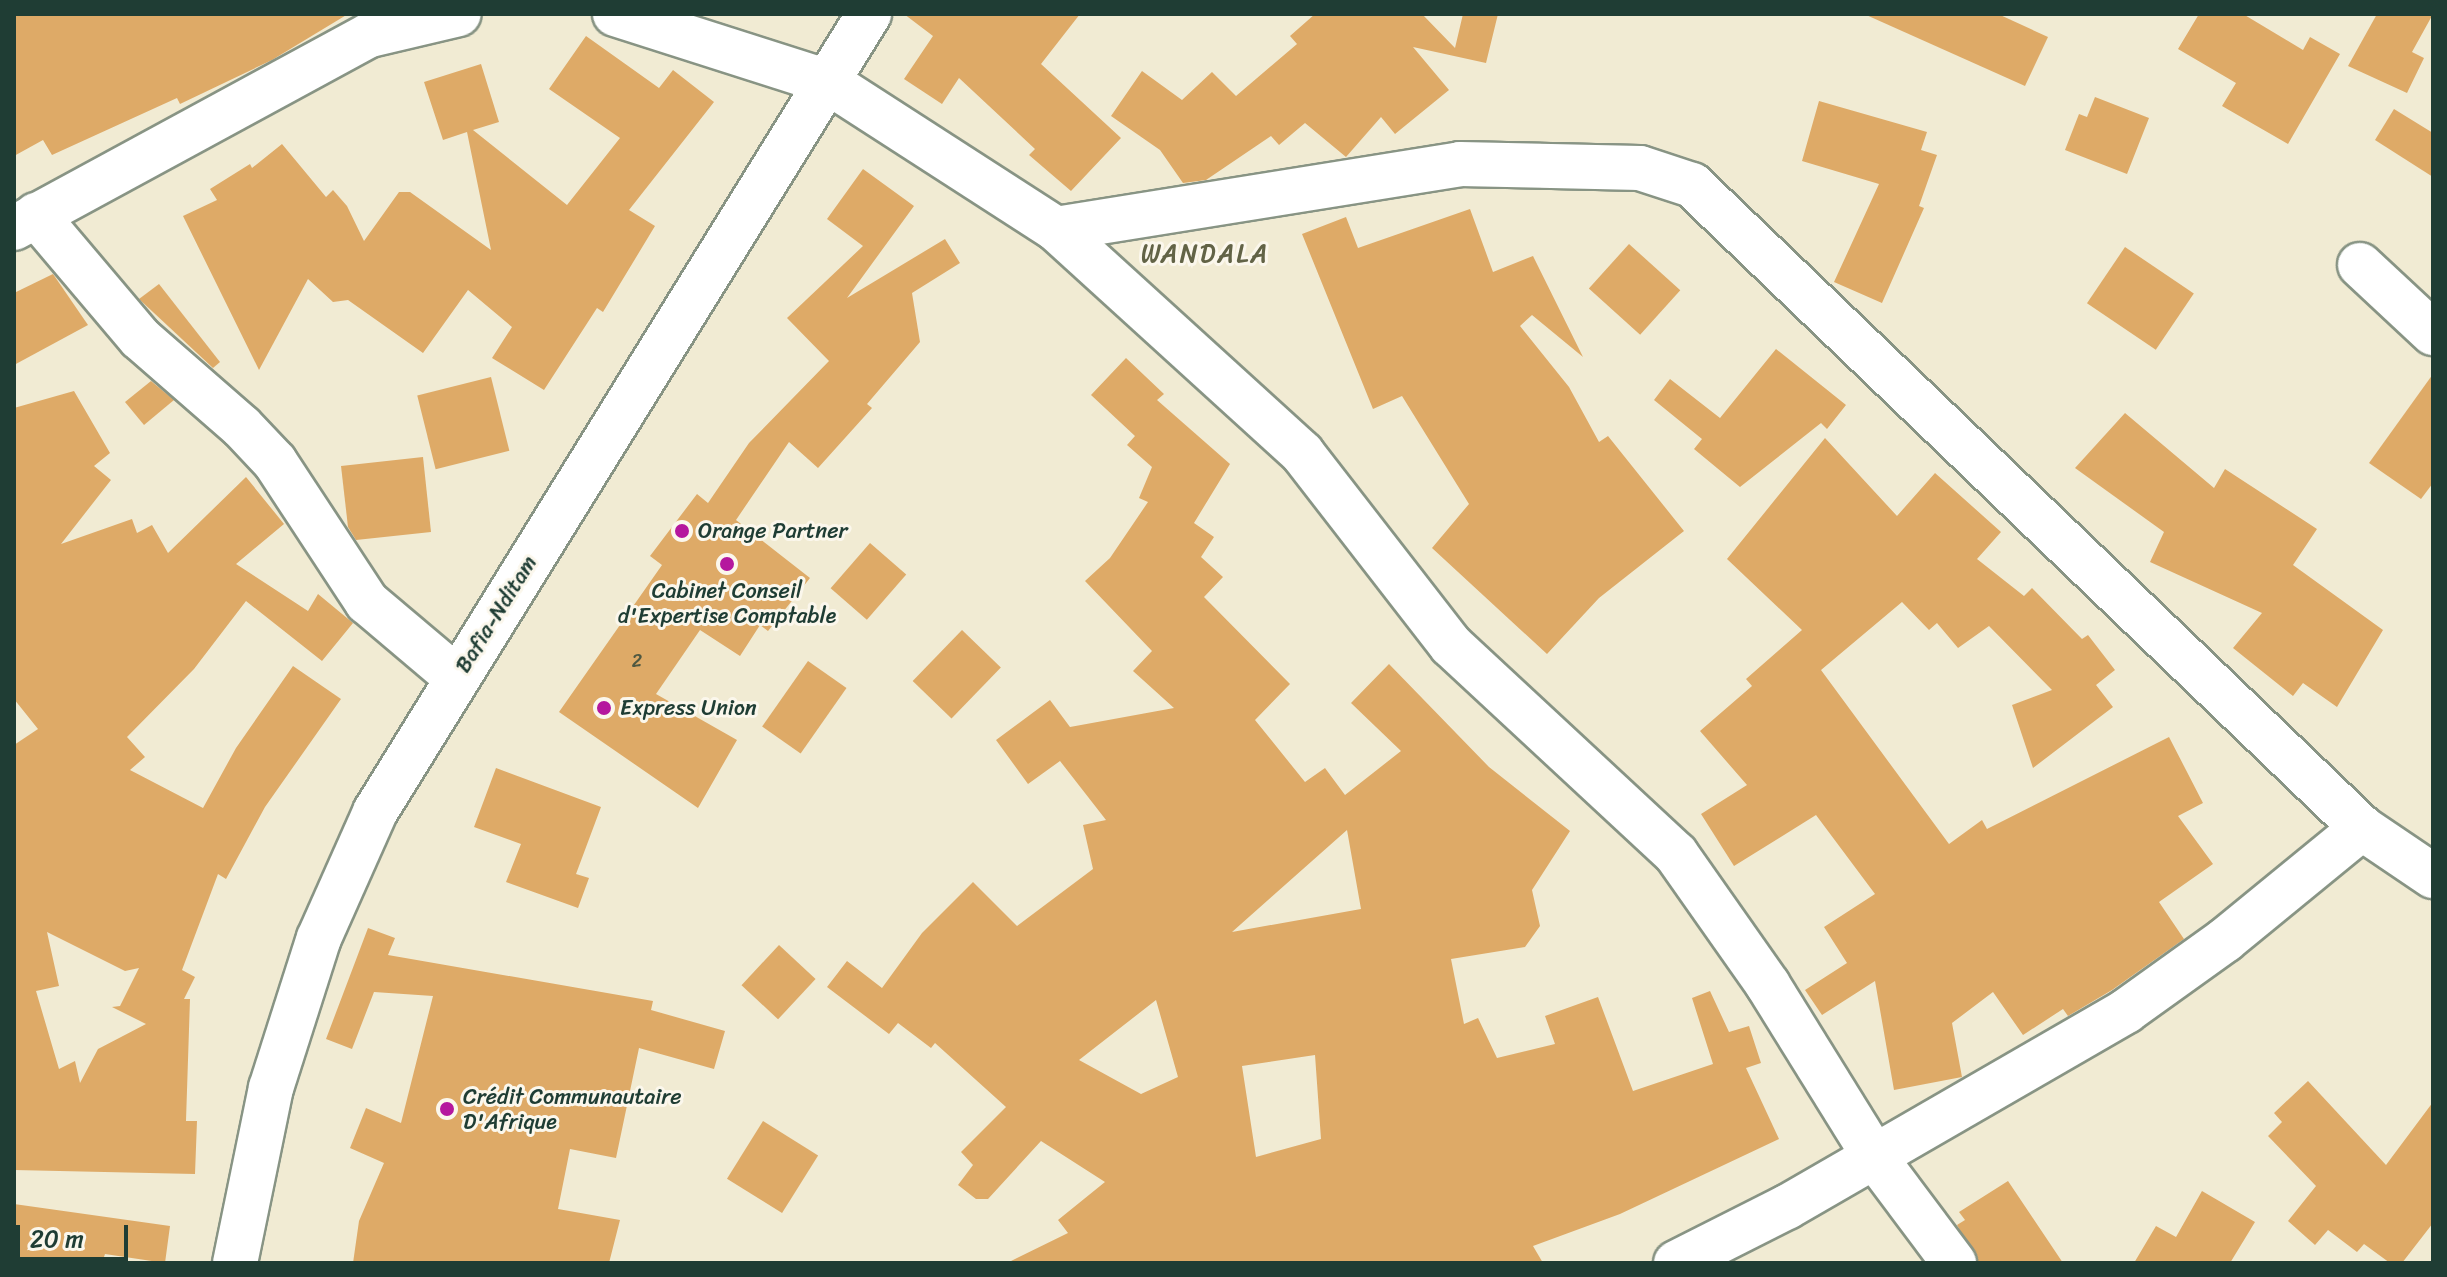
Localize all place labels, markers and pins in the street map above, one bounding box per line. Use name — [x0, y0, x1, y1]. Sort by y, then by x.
place label: Orange Partner — [698, 518, 848, 544]
marker: Orange Partner — [673, 522, 691, 540]
marker: Cabinet Conseil d'Expertise Comptable — [718, 555, 736, 573]
place label: Cabinet Conseil d'Expertise Comptable — [618, 577, 836, 628]
place label: Express Union — [620, 695, 757, 721]
marker: Express Union — [595, 699, 613, 717]
place label: Crédit Communautaire D'Afrique — [463, 1083, 682, 1134]
marker: Crédit Communautaire D'Afrique — [438, 1100, 456, 1118]

